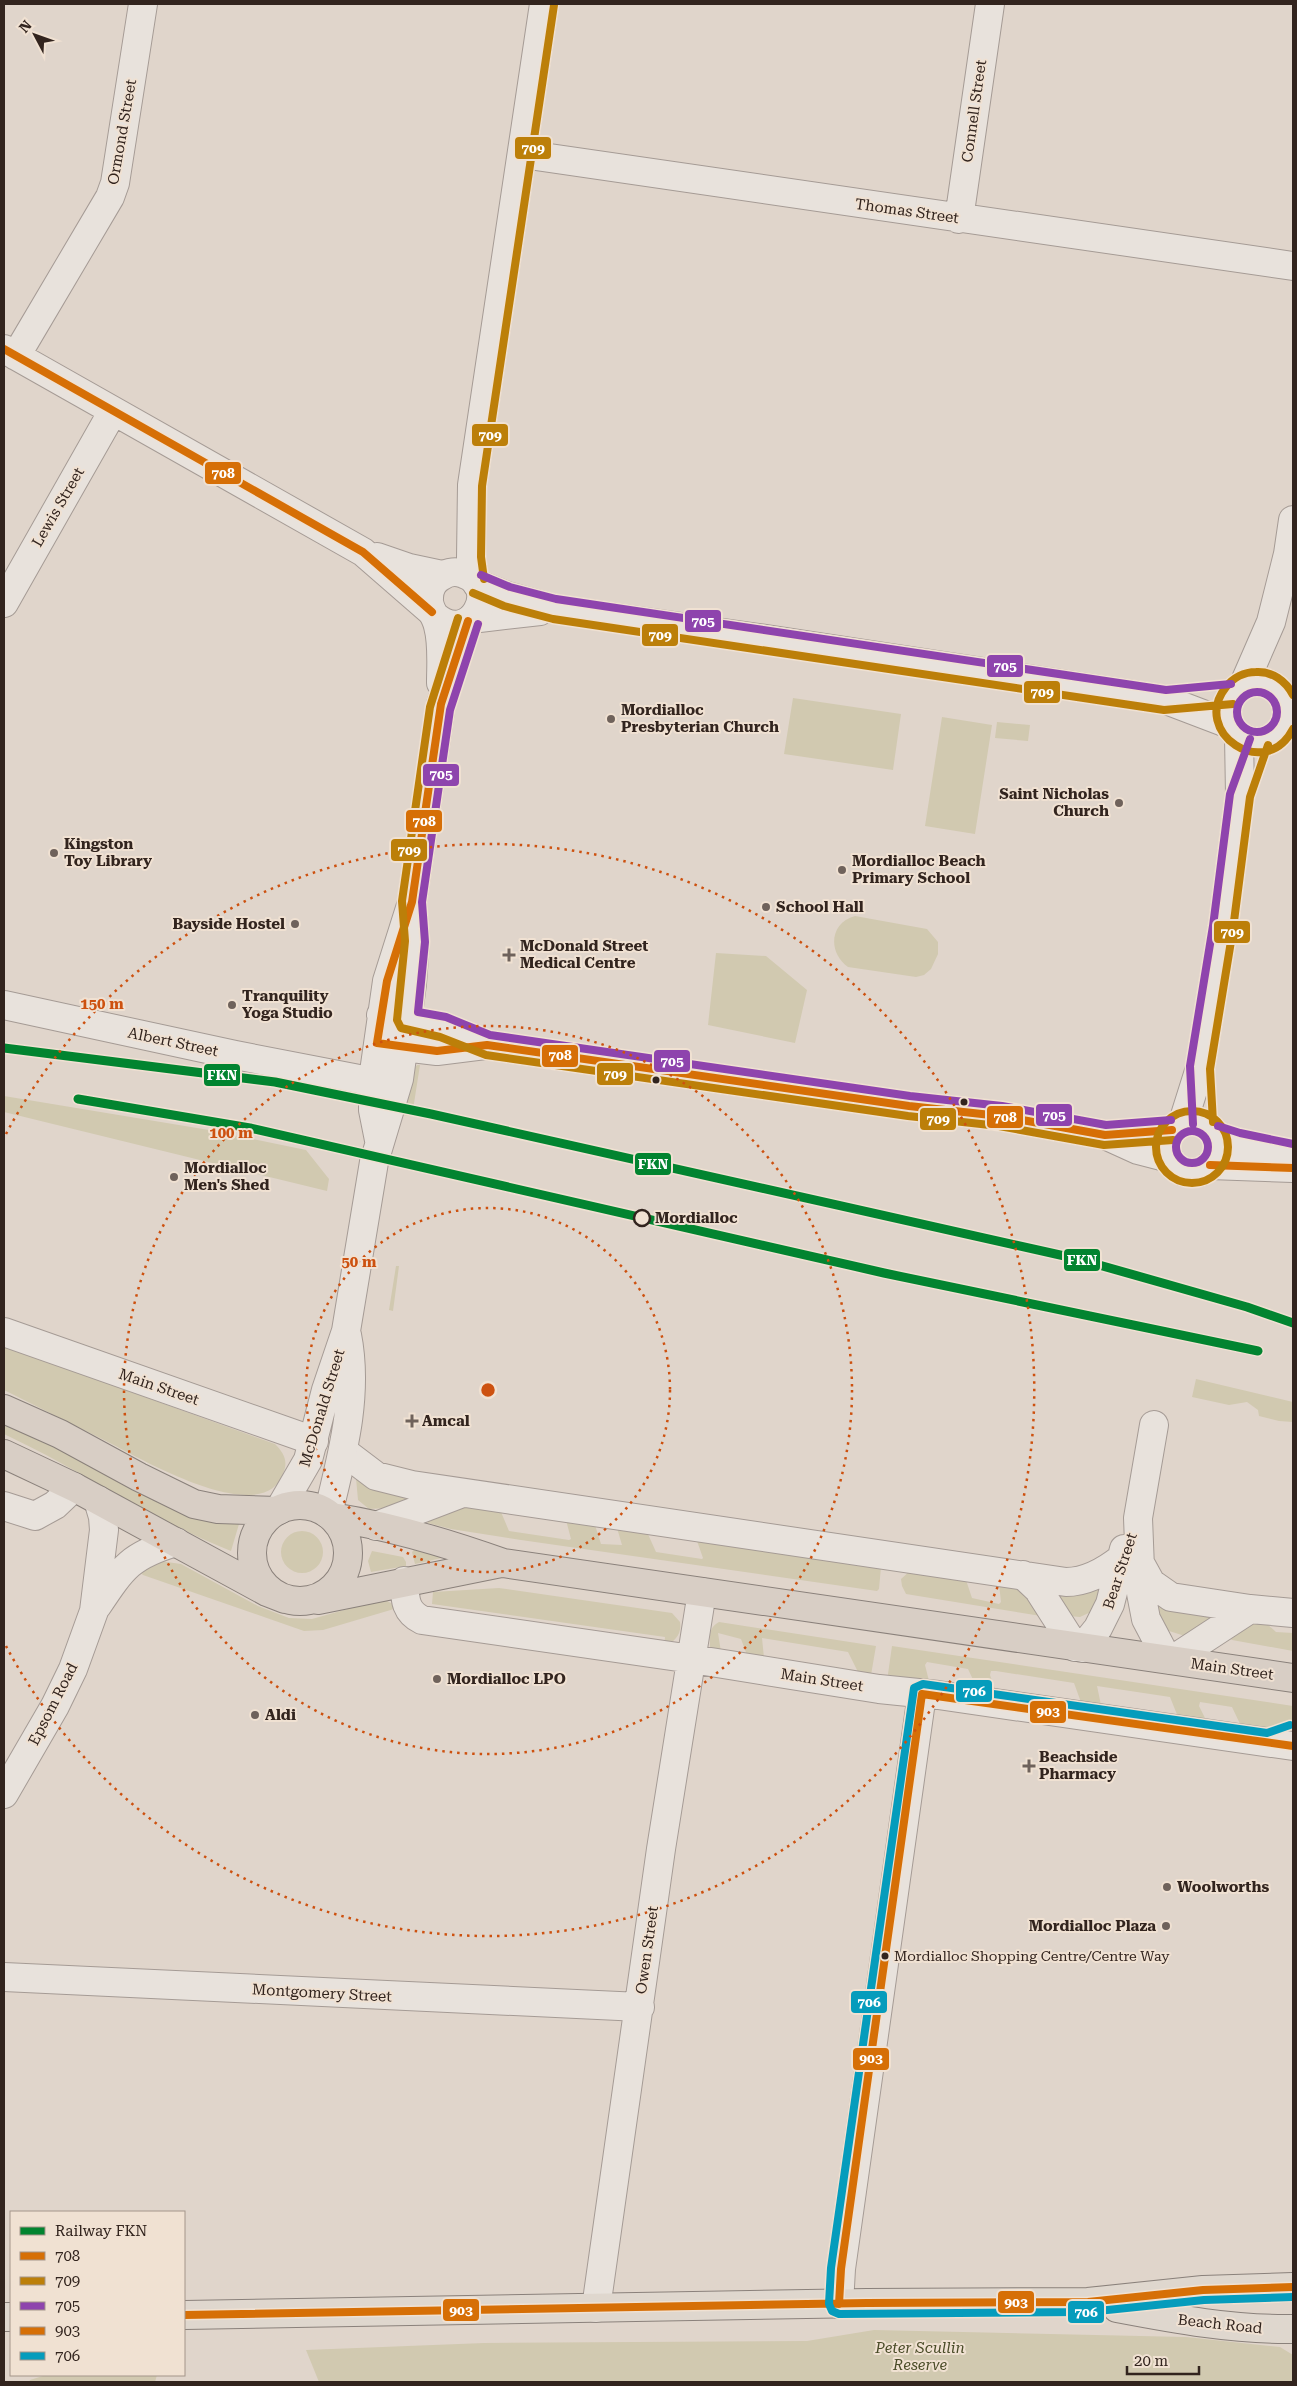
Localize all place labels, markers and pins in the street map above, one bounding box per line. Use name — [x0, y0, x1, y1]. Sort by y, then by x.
place label: Mordialloc Presbyterian Church — [621, 701, 779, 736]
marker: Mordialloc Presbyterian Church — [605, 713, 617, 725]
place label: Saint Nicholas Church — [999, 785, 1109, 820]
marker: Saint Nicholas Church — [1113, 797, 1125, 809]
place label: Kingston Toy Library — [64, 835, 152, 870]
marker: Kingston Toy Library — [48, 847, 60, 859]
place label: Mordialloc Beach Primary School — [852, 852, 986, 887]
marker: Mordialloc Beach Primary School — [836, 864, 848, 876]
place label: School Hall — [776, 898, 864, 916]
marker: School Hall — [760, 901, 772, 913]
place label: Bayside Hostel — [172, 915, 285, 933]
marker: Bayside Hostel — [289, 918, 301, 930]
place label: McDonald Street Medical Centre — [520, 937, 648, 972]
marker: McDonald Street Medical Centre — [502, 948, 516, 962]
place label: Tranquility Yoga Studio — [242, 987, 333, 1022]
marker: Tranquility Yoga Studio — [226, 999, 238, 1011]
unlabelled marker — [651, 1075, 661, 1085]
unlabelled marker — [959, 1097, 969, 1107]
place label: Mordialloc Men's Shed — [184, 1159, 269, 1194]
marker: Mordialloc Men's Shed — [168, 1171, 180, 1183]
marker: Mordialloc — [633, 1209, 651, 1227]
place label: Mordialloc — [655, 1209, 738, 1227]
centre of rings — [479, 1381, 497, 1399]
place label: Amcal — [422, 1412, 470, 1430]
marker: Amcal — [406, 1415, 418, 1427]
place label: Mordialloc LPO — [447, 1670, 566, 1688]
marker: Mordialloc LPO — [431, 1673, 443, 1685]
place label: Aldi — [265, 1706, 296, 1724]
marker: Aldi — [249, 1709, 261, 1721]
place label: Beachside Pharmacy — [1039, 1748, 1118, 1783]
marker: Beachside Pharmacy — [1023, 1760, 1035, 1772]
place label: Woolworths — [1177, 1878, 1269, 1896]
marker: Woolworths — [1161, 1881, 1173, 1893]
place label: Mordialloc Plaza — [1029, 1917, 1156, 1935]
marker: Mordialloc Plaza — [1160, 1920, 1172, 1932]
place label: Mordialloc Shopping Centre/Centre Way — [894, 1948, 1170, 1964]
marker: Mordialloc Shopping Centre/Centre Way — [880, 1951, 890, 1961]

